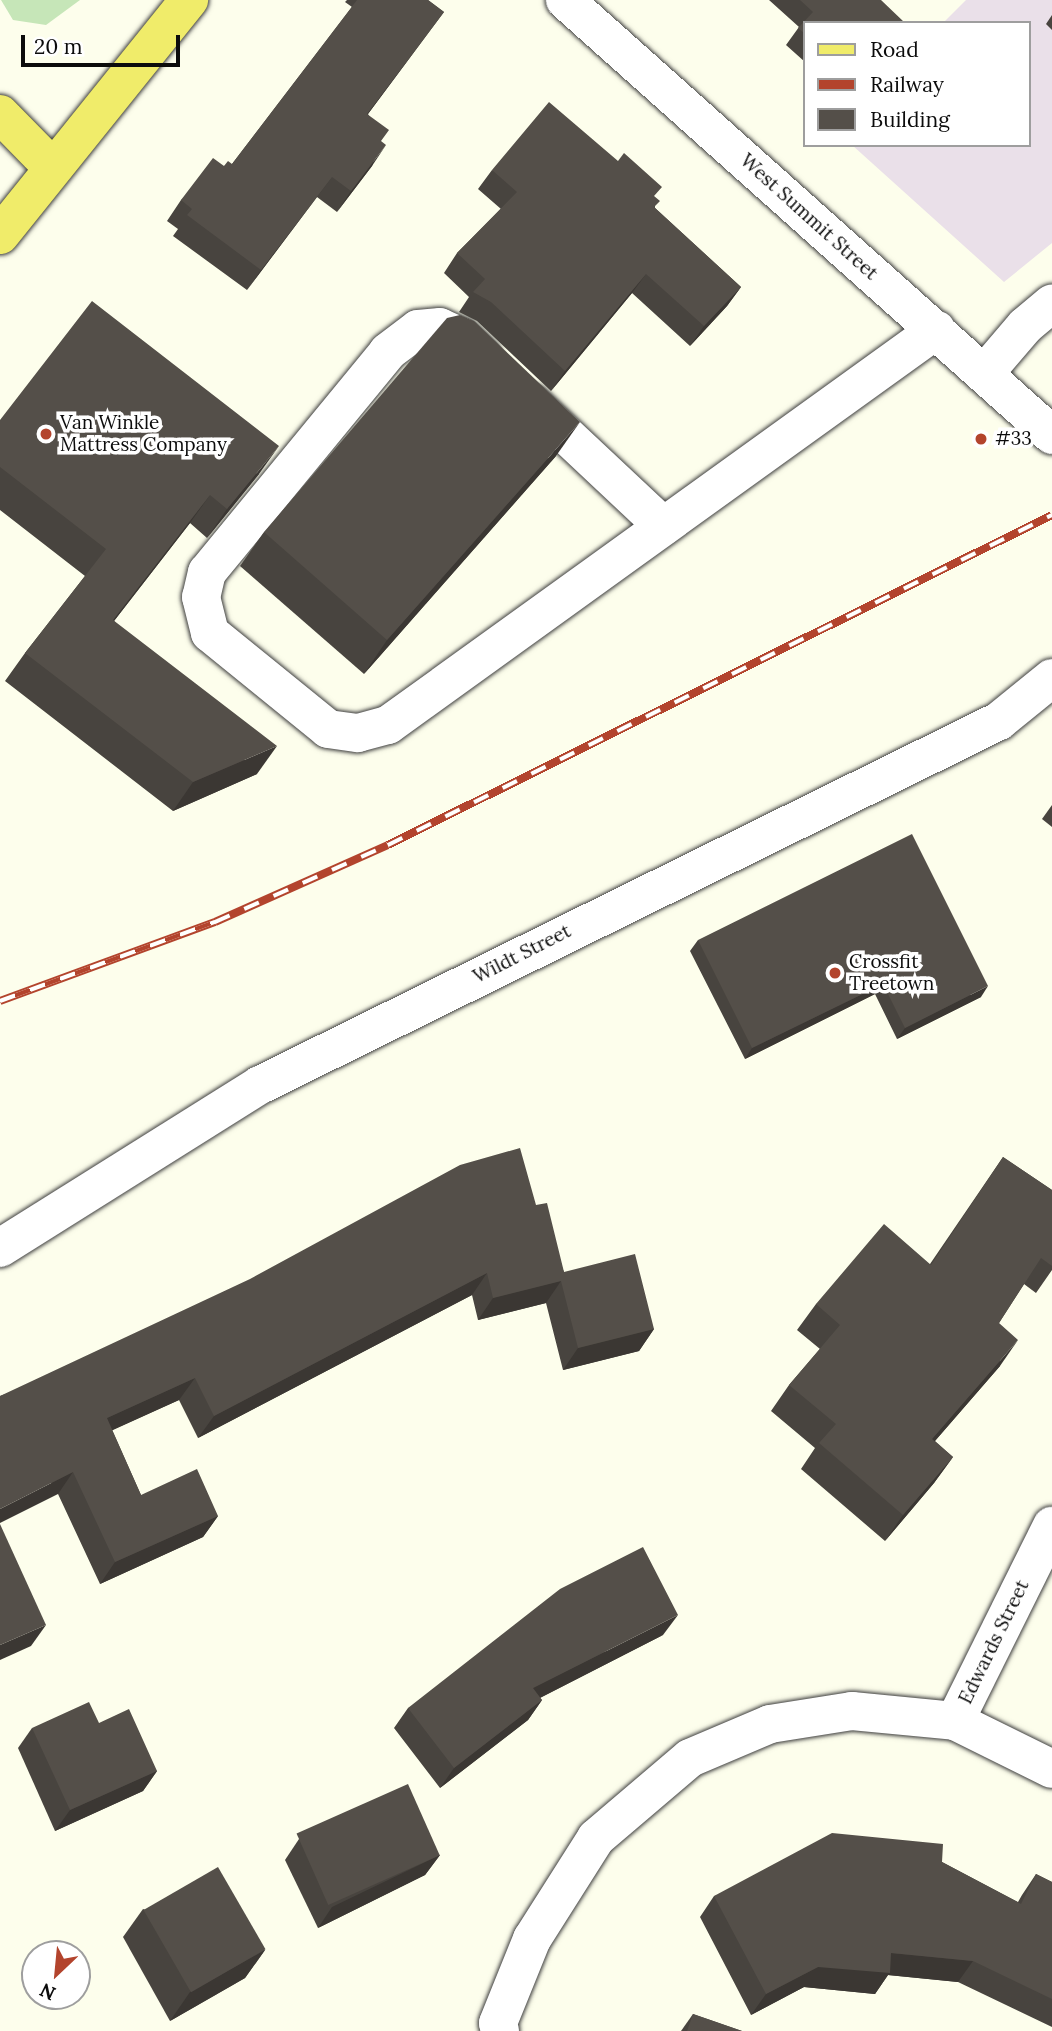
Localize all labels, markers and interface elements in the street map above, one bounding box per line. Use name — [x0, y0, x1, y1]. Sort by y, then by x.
scale bar — [24, 21, 184, 65]
legend — [804, 21, 1031, 147]
text: 20 m — [34, 33, 83, 60]
text: Road — [870, 36, 919, 63]
text: Railway — [870, 71, 944, 98]
text: Building — [870, 106, 950, 133]
street label: West Summit Street — [735, 149, 883, 285]
place label: Van Winkle Mattress Company — [60, 412, 227, 456]
marker: Van Winkle Mattress Company — [38, 426, 54, 442]
place label: #33 — [995, 428, 1032, 450]
marker: #33 — [973, 431, 989, 447]
street label: Wildt Street — [469, 920, 575, 988]
place label: Crossfit Treetown — [849, 951, 934, 995]
marker: Crossfit Treetown — [827, 965, 843, 981]
street label: Edwards Street — [954, 1576, 1034, 1708]
north arrow — [21, 1940, 91, 2010]
text: N — [36, 1978, 60, 2006]

